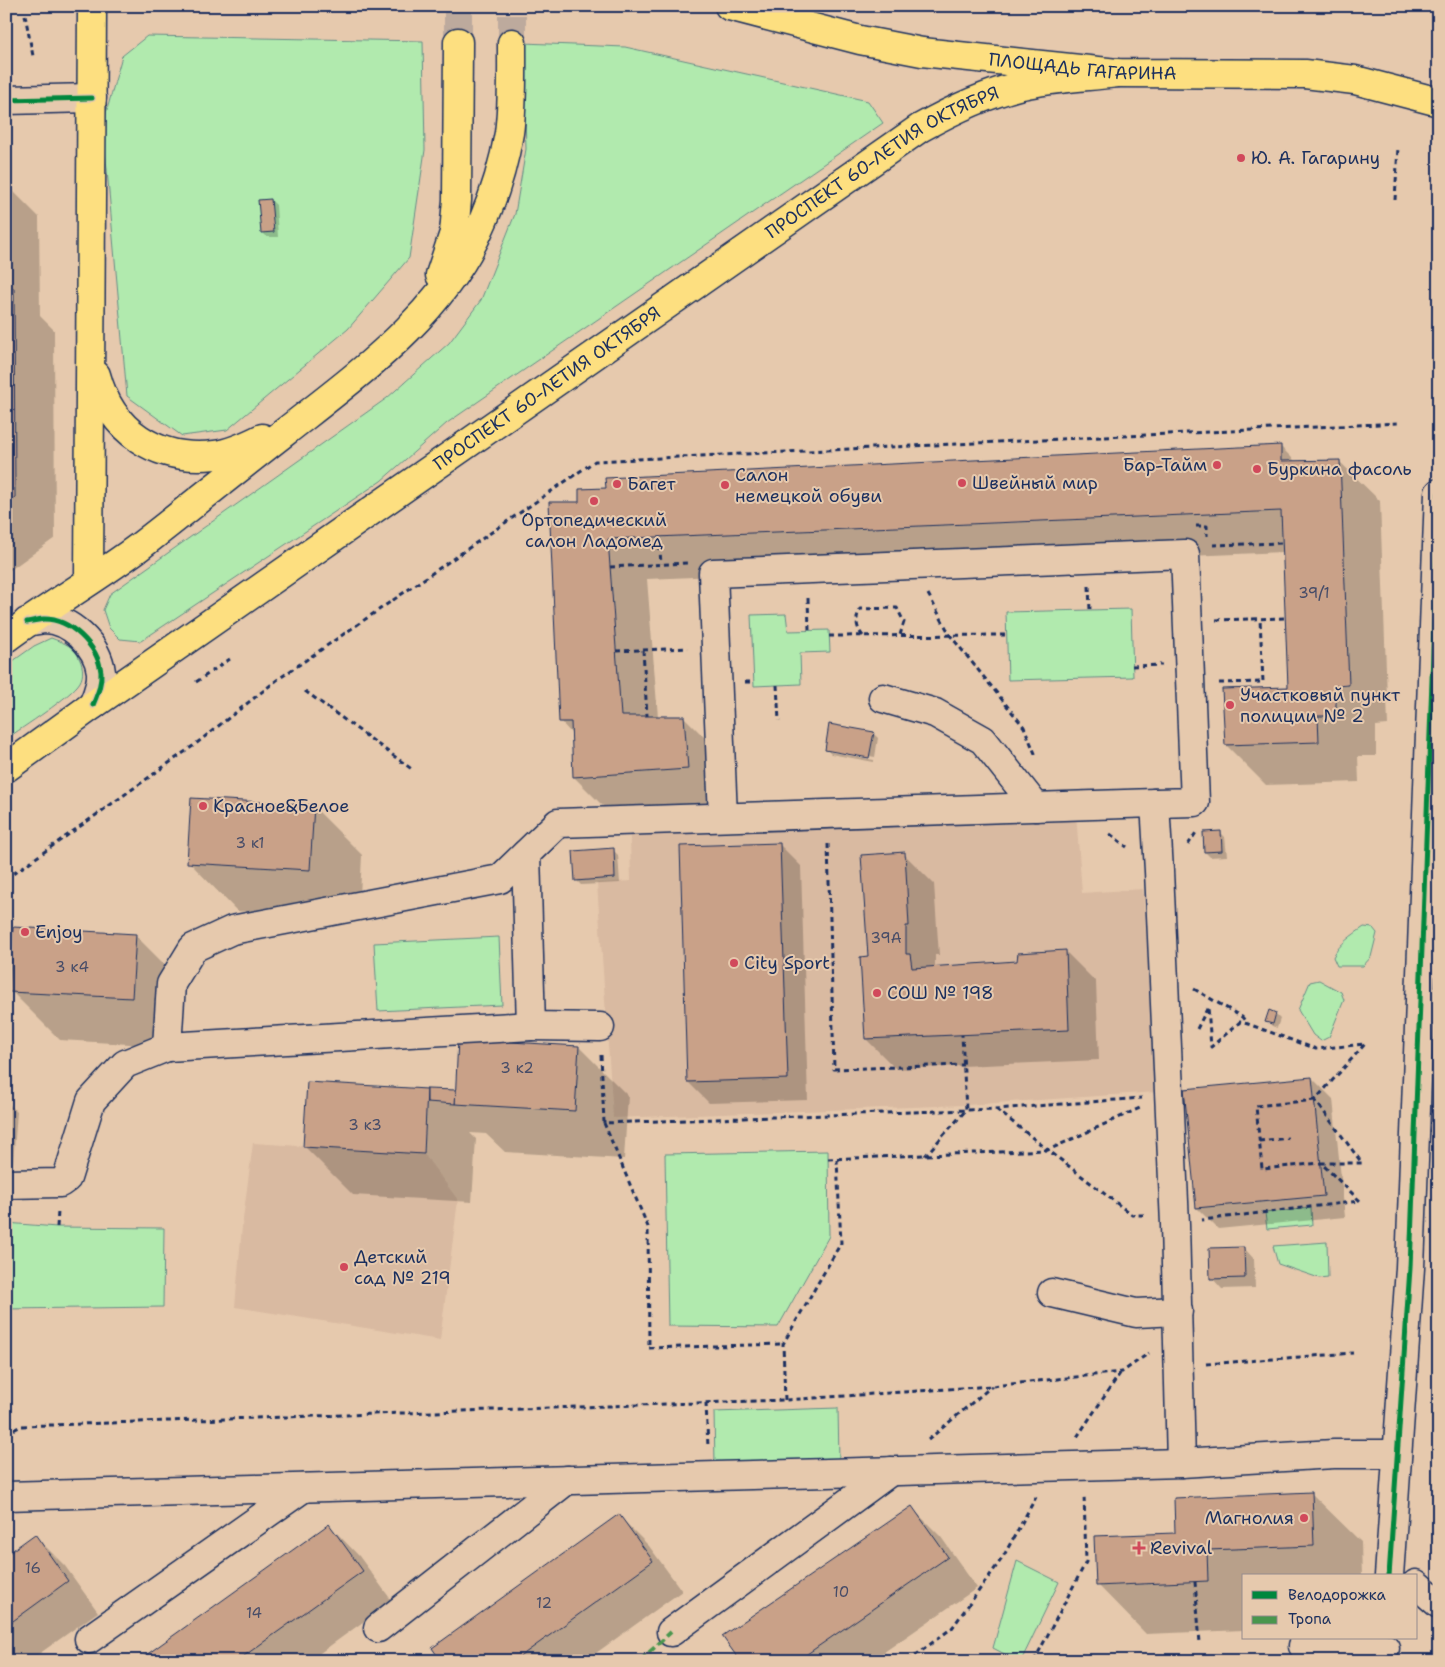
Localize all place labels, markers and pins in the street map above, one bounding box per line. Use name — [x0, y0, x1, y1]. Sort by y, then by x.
place label: Ю. А. Гагарину — [1251, 146, 1380, 170]
marker: Ю. А. Гагарину — [1235, 152, 1247, 164]
place label: Бар-Тайм — [1123, 453, 1207, 477]
place label: Буркина фасоль — [1267, 457, 1412, 481]
marker: Бар-Тайм — [1211, 459, 1223, 471]
place label: Салон немецкой обуви — [735, 463, 882, 508]
marker: Буркина фасоль — [1251, 463, 1263, 475]
place label: Швейный мир — [972, 471, 1098, 495]
place label: Багет — [627, 472, 677, 496]
marker: Швейный мир — [956, 477, 968, 489]
marker: Багет — [611, 478, 623, 490]
marker: Салон немецкой обуви — [719, 479, 731, 491]
marker: Ортопедический салон Ладомед — [588, 495, 600, 507]
place label: Ортопедический салон Ладомед — [521, 508, 667, 553]
place label: Участковый пункт полиции № 2 — [1240, 683, 1401, 728]
marker: Участковый пункт полиции № 2 — [1224, 699, 1236, 711]
place label: Красное&Белое — [213, 794, 350, 818]
marker: Красное&Белое — [197, 800, 209, 812]
place label: Enjoy — [35, 920, 83, 944]
marker: Enjoy — [19, 926, 31, 938]
place label: City Sport — [744, 951, 830, 975]
marker: City Sport — [728, 957, 740, 969]
place label: СОШ № 198 — [887, 981, 994, 1005]
marker: СОШ № 198 — [871, 987, 883, 999]
place label: Детский сад № 219 — [354, 1245, 451, 1290]
marker: Детский сад № 219 — [338, 1261, 350, 1273]
place label: Магнолия — [1205, 1506, 1294, 1530]
marker: Магнолия — [1298, 1512, 1310, 1524]
place label: Revival — [1150, 1536, 1213, 1560]
marker: Revival — [1132, 1541, 1146, 1555]

